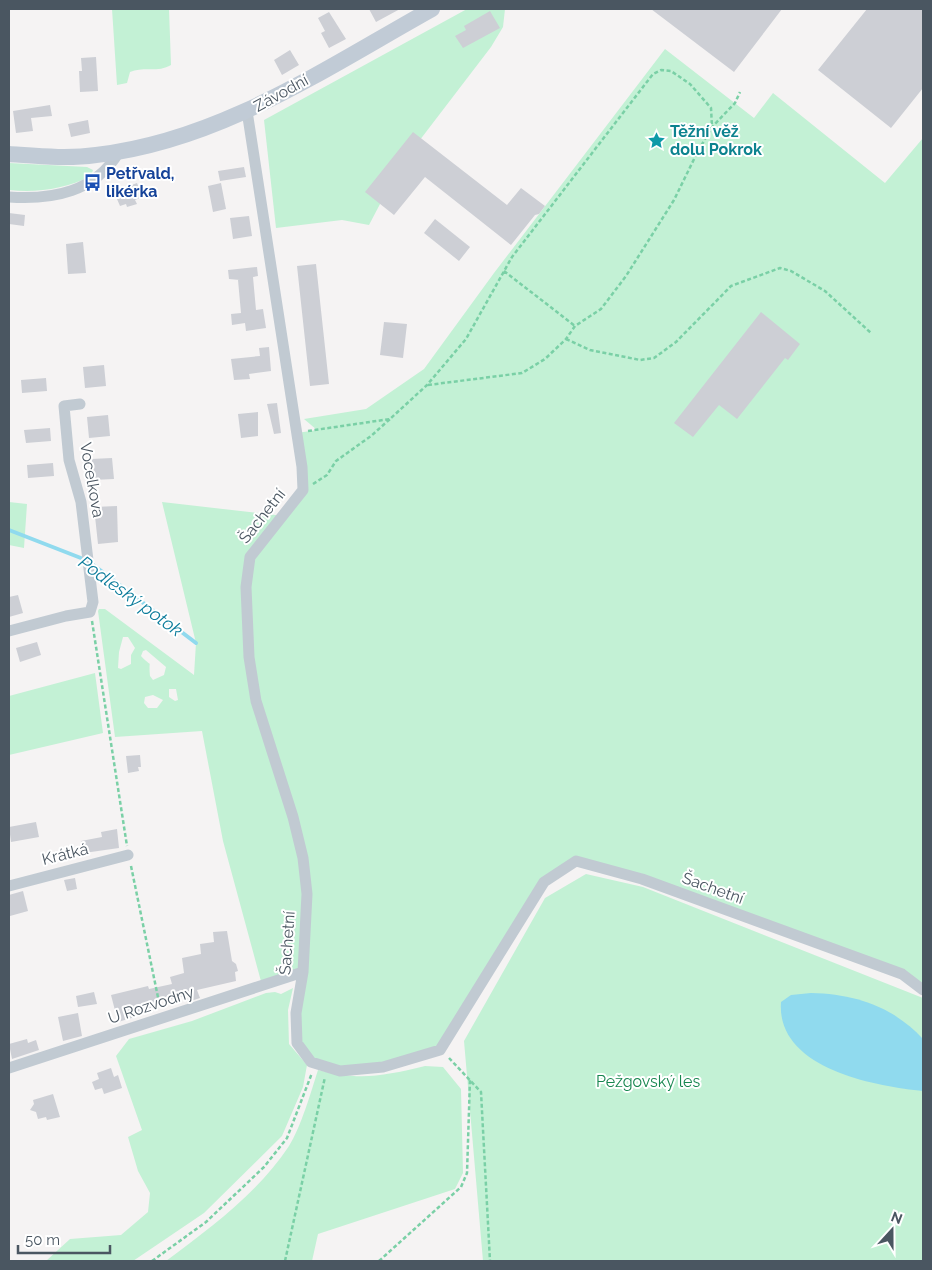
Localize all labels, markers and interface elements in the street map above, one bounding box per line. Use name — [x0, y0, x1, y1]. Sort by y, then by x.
street label: Závodní — [251, 70, 312, 116]
place label: Těžní věž dolu Pokrok — [670, 122, 762, 159]
place icon: Těžní věž dolu Pokrok — [646, 130, 666, 150]
place label: Petřvald, likérka — [106, 164, 175, 201]
bus stop icon: Petřvald, likérka — [82, 172, 102, 192]
street label: Vocelkova — [76, 441, 108, 519]
street label: Šachetní — [234, 484, 290, 547]
water label: Podleský potok — [75, 551, 187, 641]
street label: Krátká — [40, 839, 90, 869]
street label: Šachetní — [680, 867, 747, 908]
street label: Šachetní — [274, 910, 299, 976]
street label: U Rozvodny — [106, 982, 197, 1028]
park label: Pežgovský les — [596, 1072, 700, 1091]
north arrow — [867, 1205, 917, 1255]
text: N — [889, 1208, 905, 1227]
scale bar — [18, 1222, 110, 1254]
text: 50 m — [25, 1231, 60, 1249]

